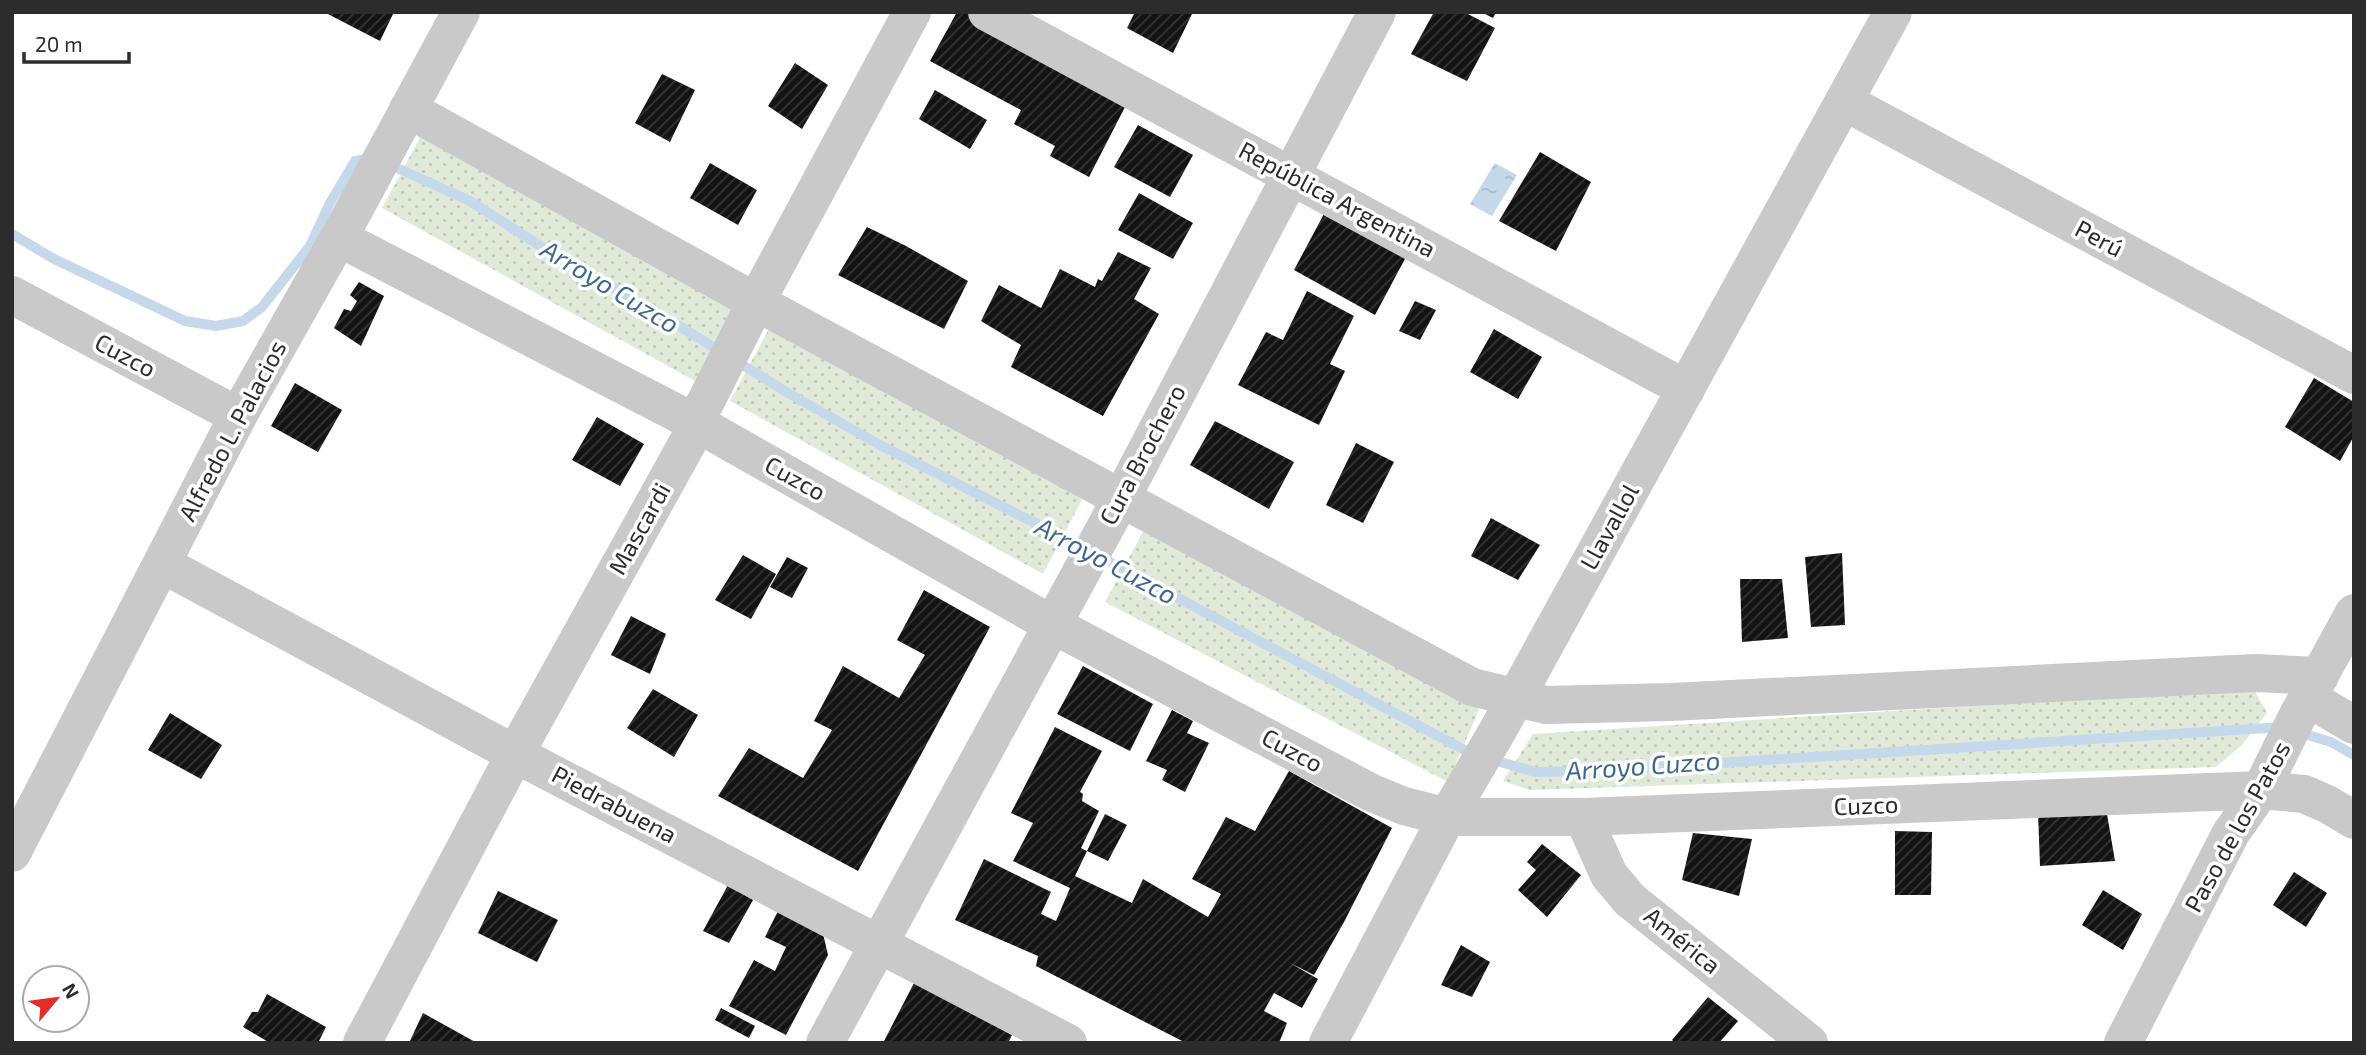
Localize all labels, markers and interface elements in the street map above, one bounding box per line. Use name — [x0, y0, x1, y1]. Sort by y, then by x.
scale bar — [24, 21, 130, 65]
text: 20 m — [35, 31, 83, 56]
street label: República Argentina — [1234, 135, 1441, 263]
street label: Perú — [2071, 213, 2129, 262]
water label: Arroyo Cuzco — [535, 232, 685, 340]
street label: Cuzco — [90, 327, 161, 383]
street label: Alfredo L. Palacios — [172, 335, 291, 526]
street label: Cura Brochero — [1093, 379, 1191, 529]
street label: Cuzco — [760, 449, 831, 506]
street label: Mascardi — [602, 477, 676, 579]
street label: Llavallol — [1573, 478, 1644, 574]
water label: Arroyo Cuzco — [1030, 509, 1182, 611]
street label: Cuzco — [1257, 722, 1328, 778]
street label: Paso de los Patos — [2178, 736, 2296, 917]
water label: Arroyo Cuzco — [1563, 744, 1721, 786]
street label: Piedrabuena — [547, 759, 682, 849]
street label: Cuzco — [1833, 789, 1899, 820]
street label: América — [1639, 900, 1727, 979]
north arrow — [21, 964, 91, 1034]
text: N — [58, 979, 85, 1002]

